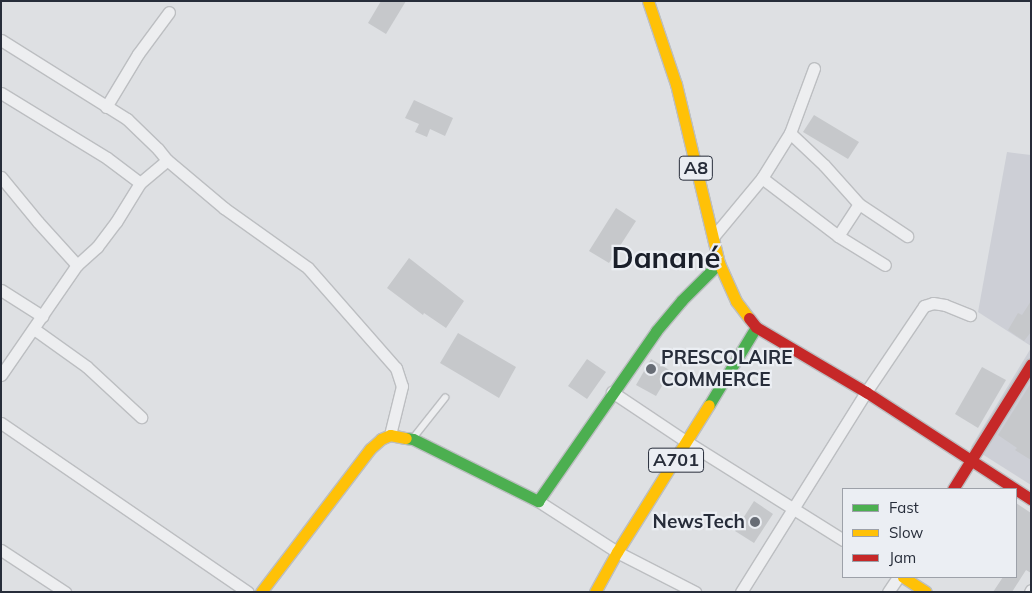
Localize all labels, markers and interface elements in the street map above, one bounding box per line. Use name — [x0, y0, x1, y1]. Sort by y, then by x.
road number: A8 — [678, 152, 714, 184]
district label: Danané — [612, 241, 720, 275]
place label: PRESCOLAIRE COMMERCE — [661, 347, 793, 391]
marker: PRESCOLAIRE COMMERCE — [645, 363, 657, 375]
road number: A701 — [647, 444, 705, 476]
legend — [842, 488, 1017, 578]
text: Fast — [889, 498, 919, 517]
place label: NewsTech — [653, 511, 745, 533]
marker: NewsTech — [749, 516, 761, 528]
text: Slow — [889, 523, 923, 542]
text: Jam — [889, 548, 916, 567]

